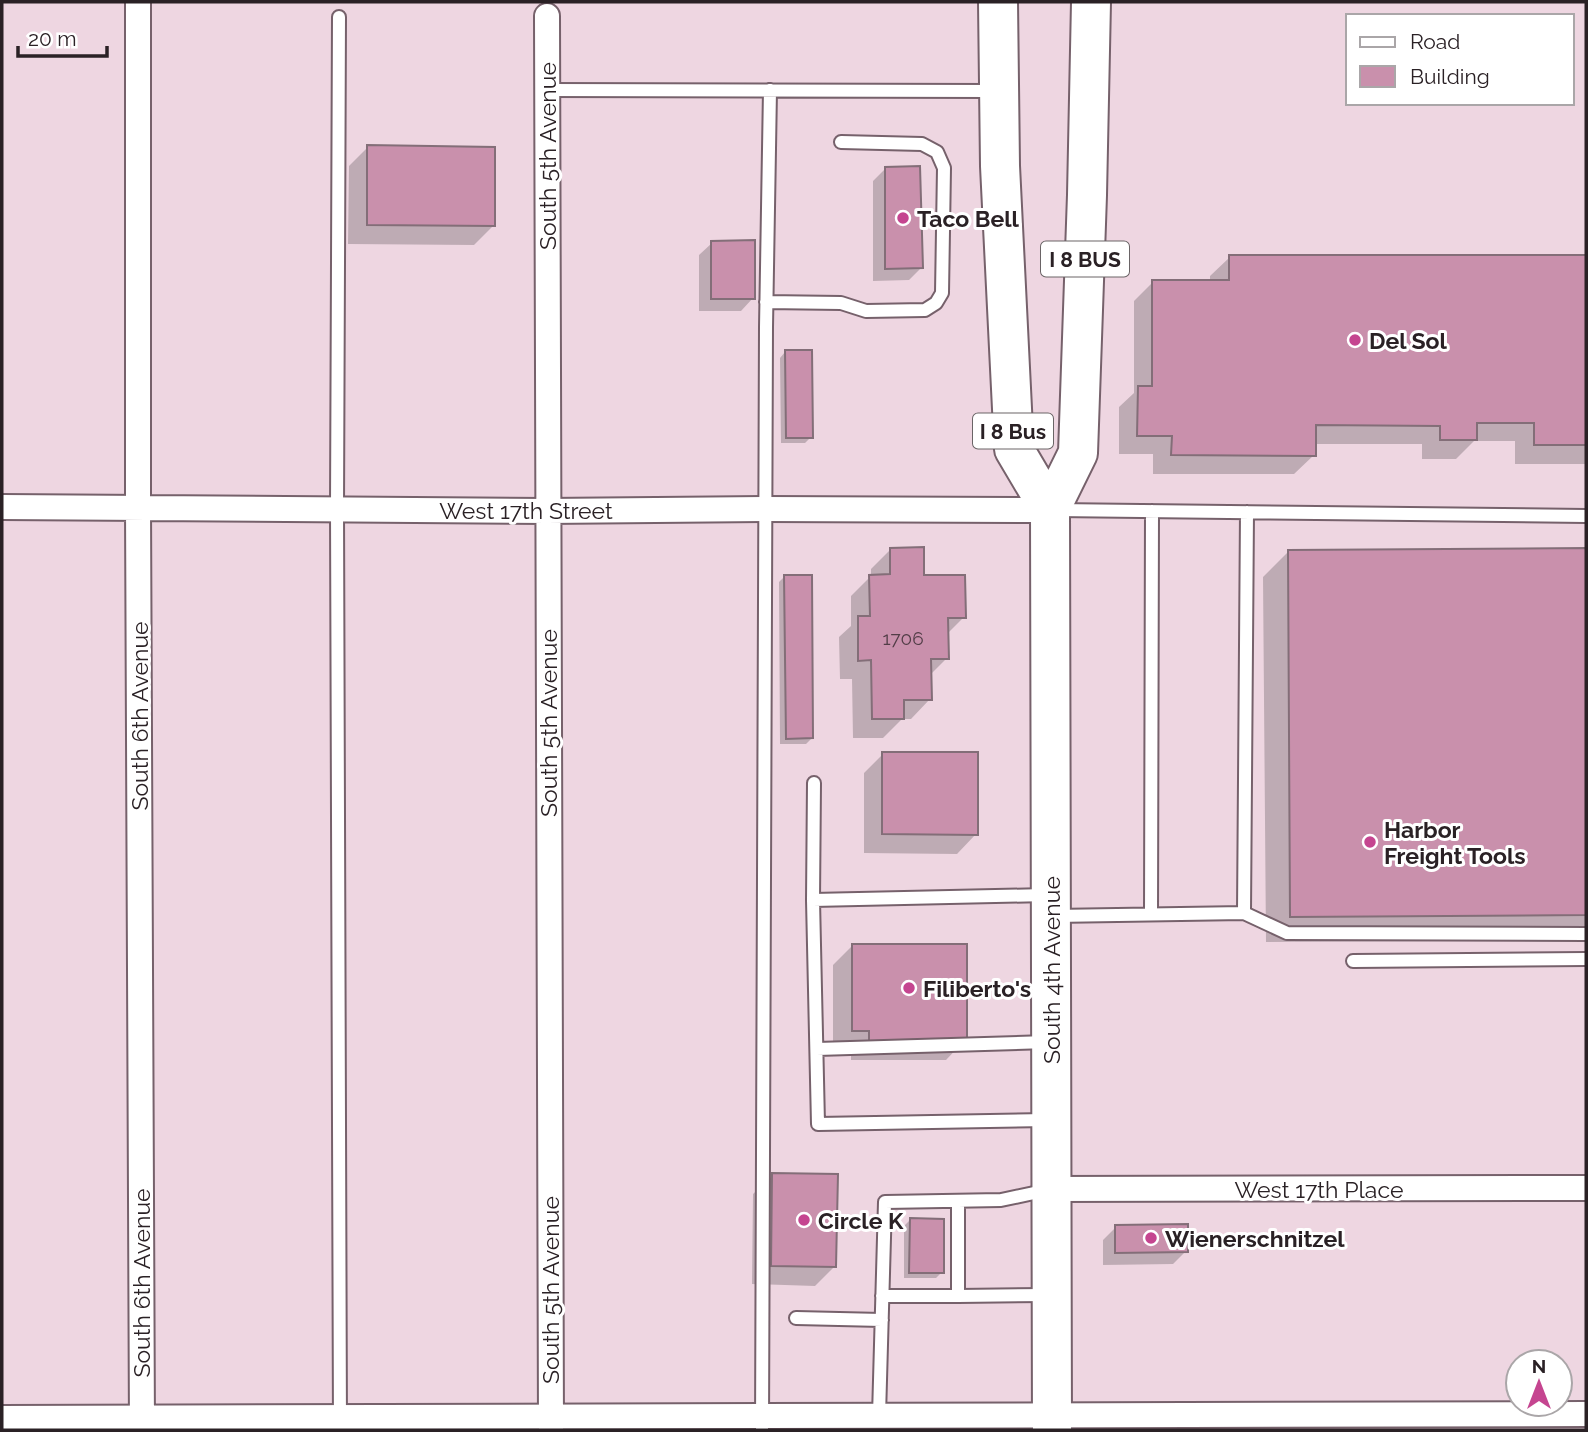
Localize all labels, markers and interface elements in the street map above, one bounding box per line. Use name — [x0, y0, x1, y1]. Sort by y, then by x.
scale bar — [18, 14, 107, 58]
legend — [1346, 14, 1574, 105]
text: 20 m — [28, 26, 76, 51]
text: Road — [1410, 29, 1460, 54]
street label: South 5th Avenue — [534, 62, 561, 250]
text: Building — [1410, 64, 1490, 89]
place label: Taco Bell — [917, 205, 1019, 232]
marker: Taco Bell — [895, 210, 911, 226]
road number: I 8 BUS — [1041, 242, 1129, 276]
place label: Del Sol — [1369, 327, 1447, 354]
marker: Del Sol — [1347, 332, 1363, 348]
road number: I 8 Bus — [973, 414, 1053, 448]
street label: West 17th Street — [439, 497, 613, 524]
street label: South 6th Avenue — [126, 621, 153, 811]
house number: 1706 — [882, 627, 924, 649]
street label: South 5th Avenue — [535, 629, 562, 817]
place label: Harbor Freight Tools — [1384, 816, 1526, 869]
marker: Harbor Freight Tools — [1362, 834, 1378, 850]
street label: South 4th Avenue — [1038, 876, 1065, 1064]
place label: Filiberto's — [923, 975, 1031, 1002]
marker: Filiberto's — [901, 980, 917, 996]
street label: West 17th Place — [1235, 1176, 1403, 1203]
street label: South 6th Avenue — [128, 1188, 155, 1378]
street label: South 5th Avenue — [537, 1196, 564, 1384]
place label: Circle K — [818, 1207, 904, 1234]
marker: Circle K — [796, 1212, 812, 1228]
place label: Wienerschnitzel — [1165, 1225, 1345, 1252]
marker: Wienerschnitzel — [1143, 1230, 1159, 1246]
north arrow — [1504, 1348, 1574, 1418]
text: N — [1532, 1355, 1546, 1377]

